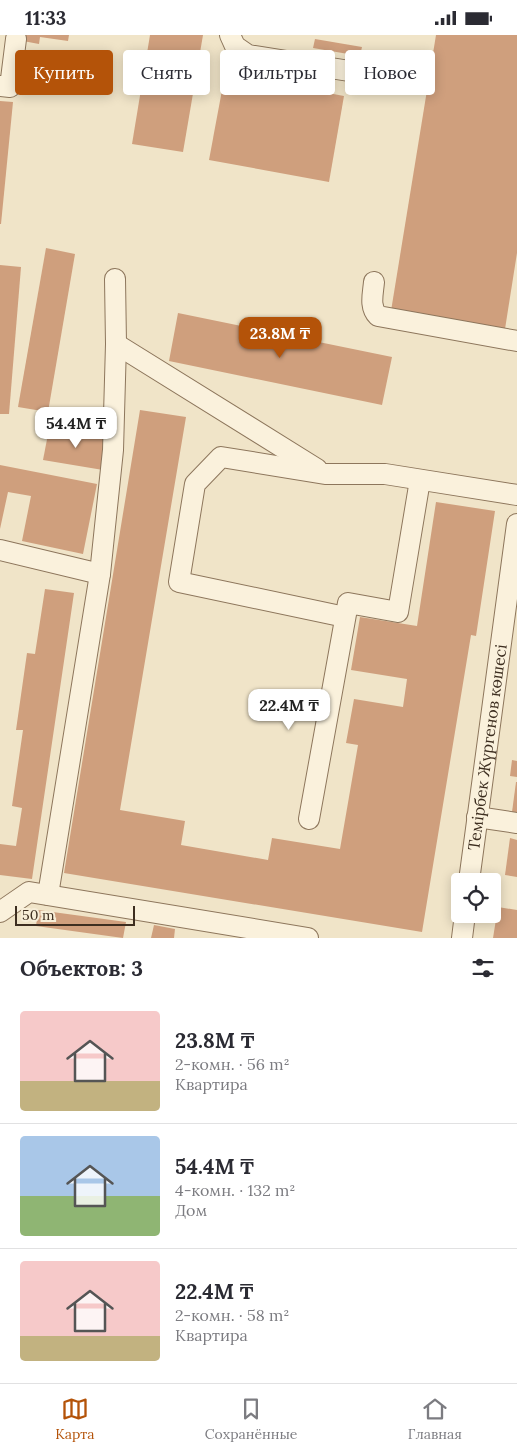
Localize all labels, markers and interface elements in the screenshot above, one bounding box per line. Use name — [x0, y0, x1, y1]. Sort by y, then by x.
text: 11:33 — [25, 6, 66, 30]
chip: Купить — [15, 50, 113, 95]
chip: Снять — [123, 50, 210, 95]
chip: Фильтры — [220, 50, 335, 95]
chip: Новое — [345, 50, 435, 95]
pin: 23.8M ₸ — [234, 317, 326, 359]
text: 23.8M ₸ — [250, 323, 310, 343]
pin: 54.4M ₸ — [30, 407, 122, 449]
text: 54.4M ₸ — [46, 413, 106, 433]
street label: Темірбек Жүргенов көшесі — [463, 643, 511, 851]
pin: 22.4M ₸ — [243, 689, 335, 731]
text: 22.4M ₸ — [259, 695, 319, 715]
map controls — [451, 873, 501, 923]
button: locate — [451, 873, 501, 923]
scale bar — [15, 903, 135, 926]
text: 50 m — [22, 906, 55, 924]
icon: filters — [469, 954, 497, 982]
text: Объектов: 3 — [20, 955, 143, 982]
text: 23.8M ₸ — [175, 1027, 254, 1054]
icon: home — [60, 1031, 120, 1091]
text: 2-комн. · 56 m² — [175, 1054, 290, 1074]
text: Квартира — [175, 1074, 248, 1094]
text: 54.4M ₸ — [175, 1153, 254, 1180]
icon: home — [60, 1156, 120, 1216]
text: 4-комн. · 132 m² — [175, 1180, 295, 1200]
text: Дом — [175, 1200, 207, 1220]
text: 22.4M ₸ — [175, 1278, 253, 1305]
icon: home — [60, 1281, 120, 1341]
text: 2-комн. · 58 m² — [175, 1305, 289, 1325]
text: Квартира — [175, 1325, 248, 1345]
tab: Карта — [55, 1395, 94, 1443]
tab: Сохранённые — [205, 1395, 297, 1443]
tab: Главная — [408, 1395, 462, 1443]

